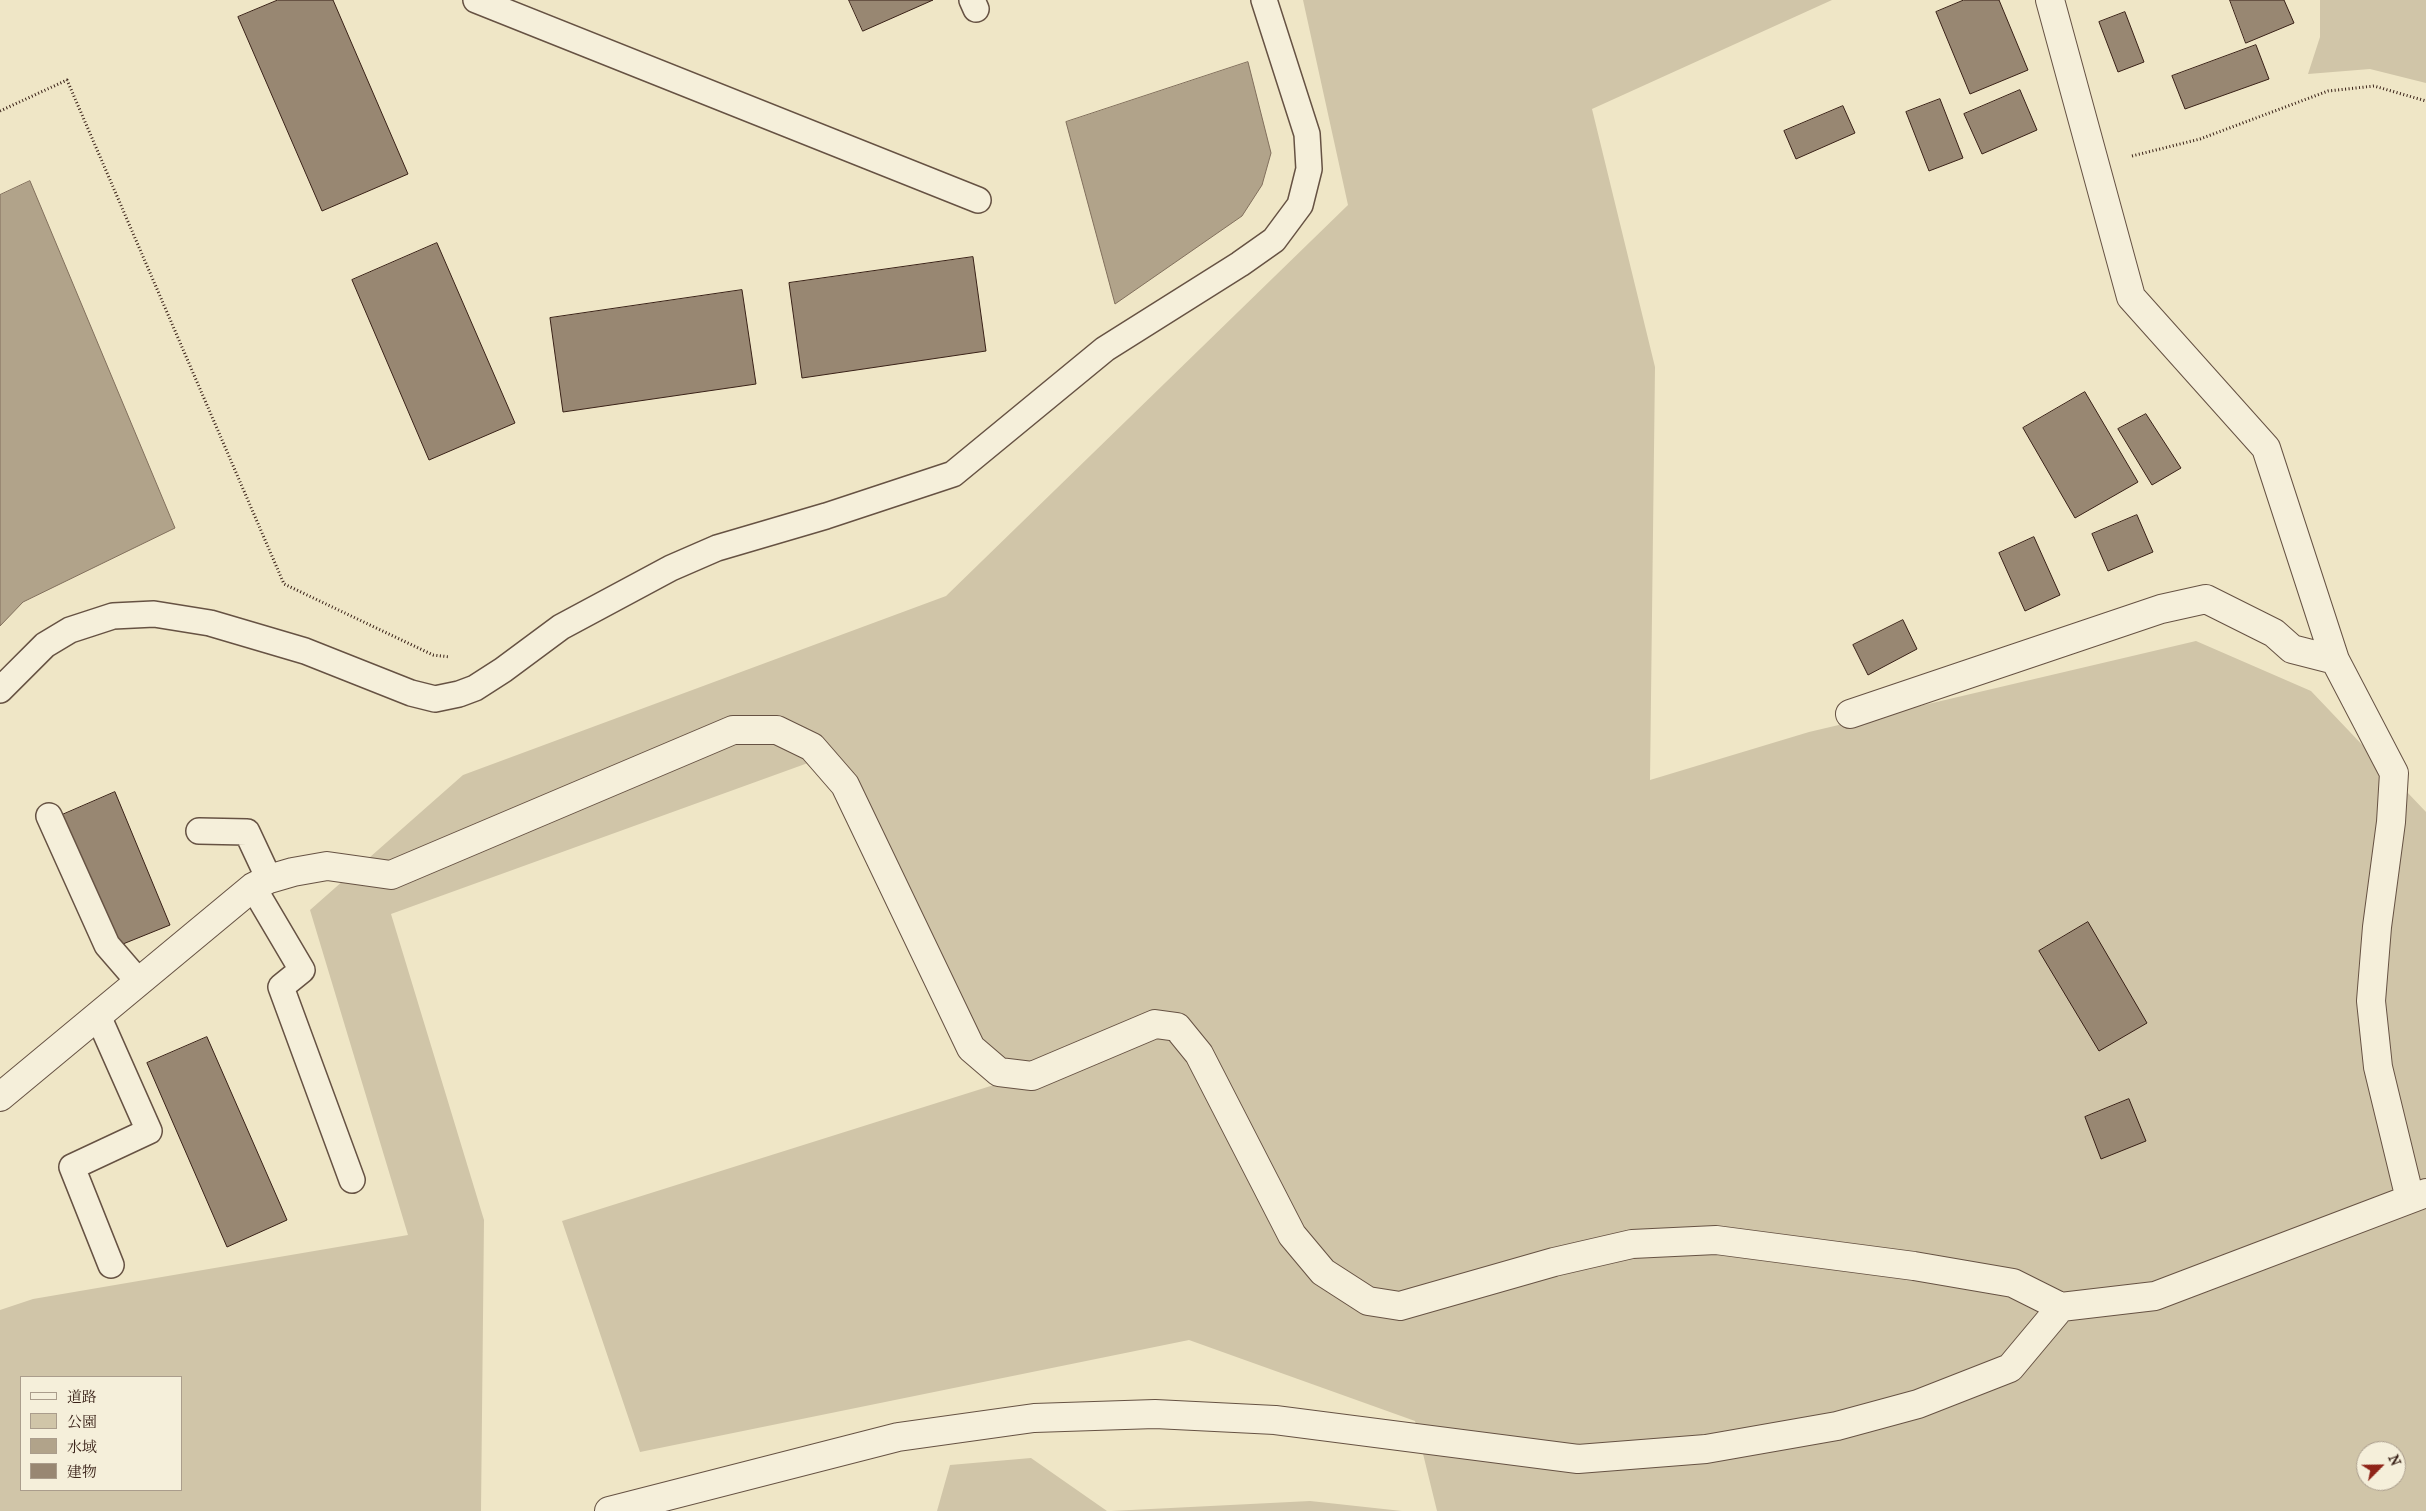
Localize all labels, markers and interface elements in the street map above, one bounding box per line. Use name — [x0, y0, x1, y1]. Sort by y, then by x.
legend — [20, 1376, 182, 1491]
text: 道路 — [67, 1388, 97, 1406]
text: 公園 — [67, 1413, 97, 1431]
text: 水域 — [67, 1438, 97, 1456]
north arrow — [2356, 1441, 2406, 1491]
text: N — [2384, 1452, 2404, 1469]
text: 建物 — [67, 1463, 97, 1481]

